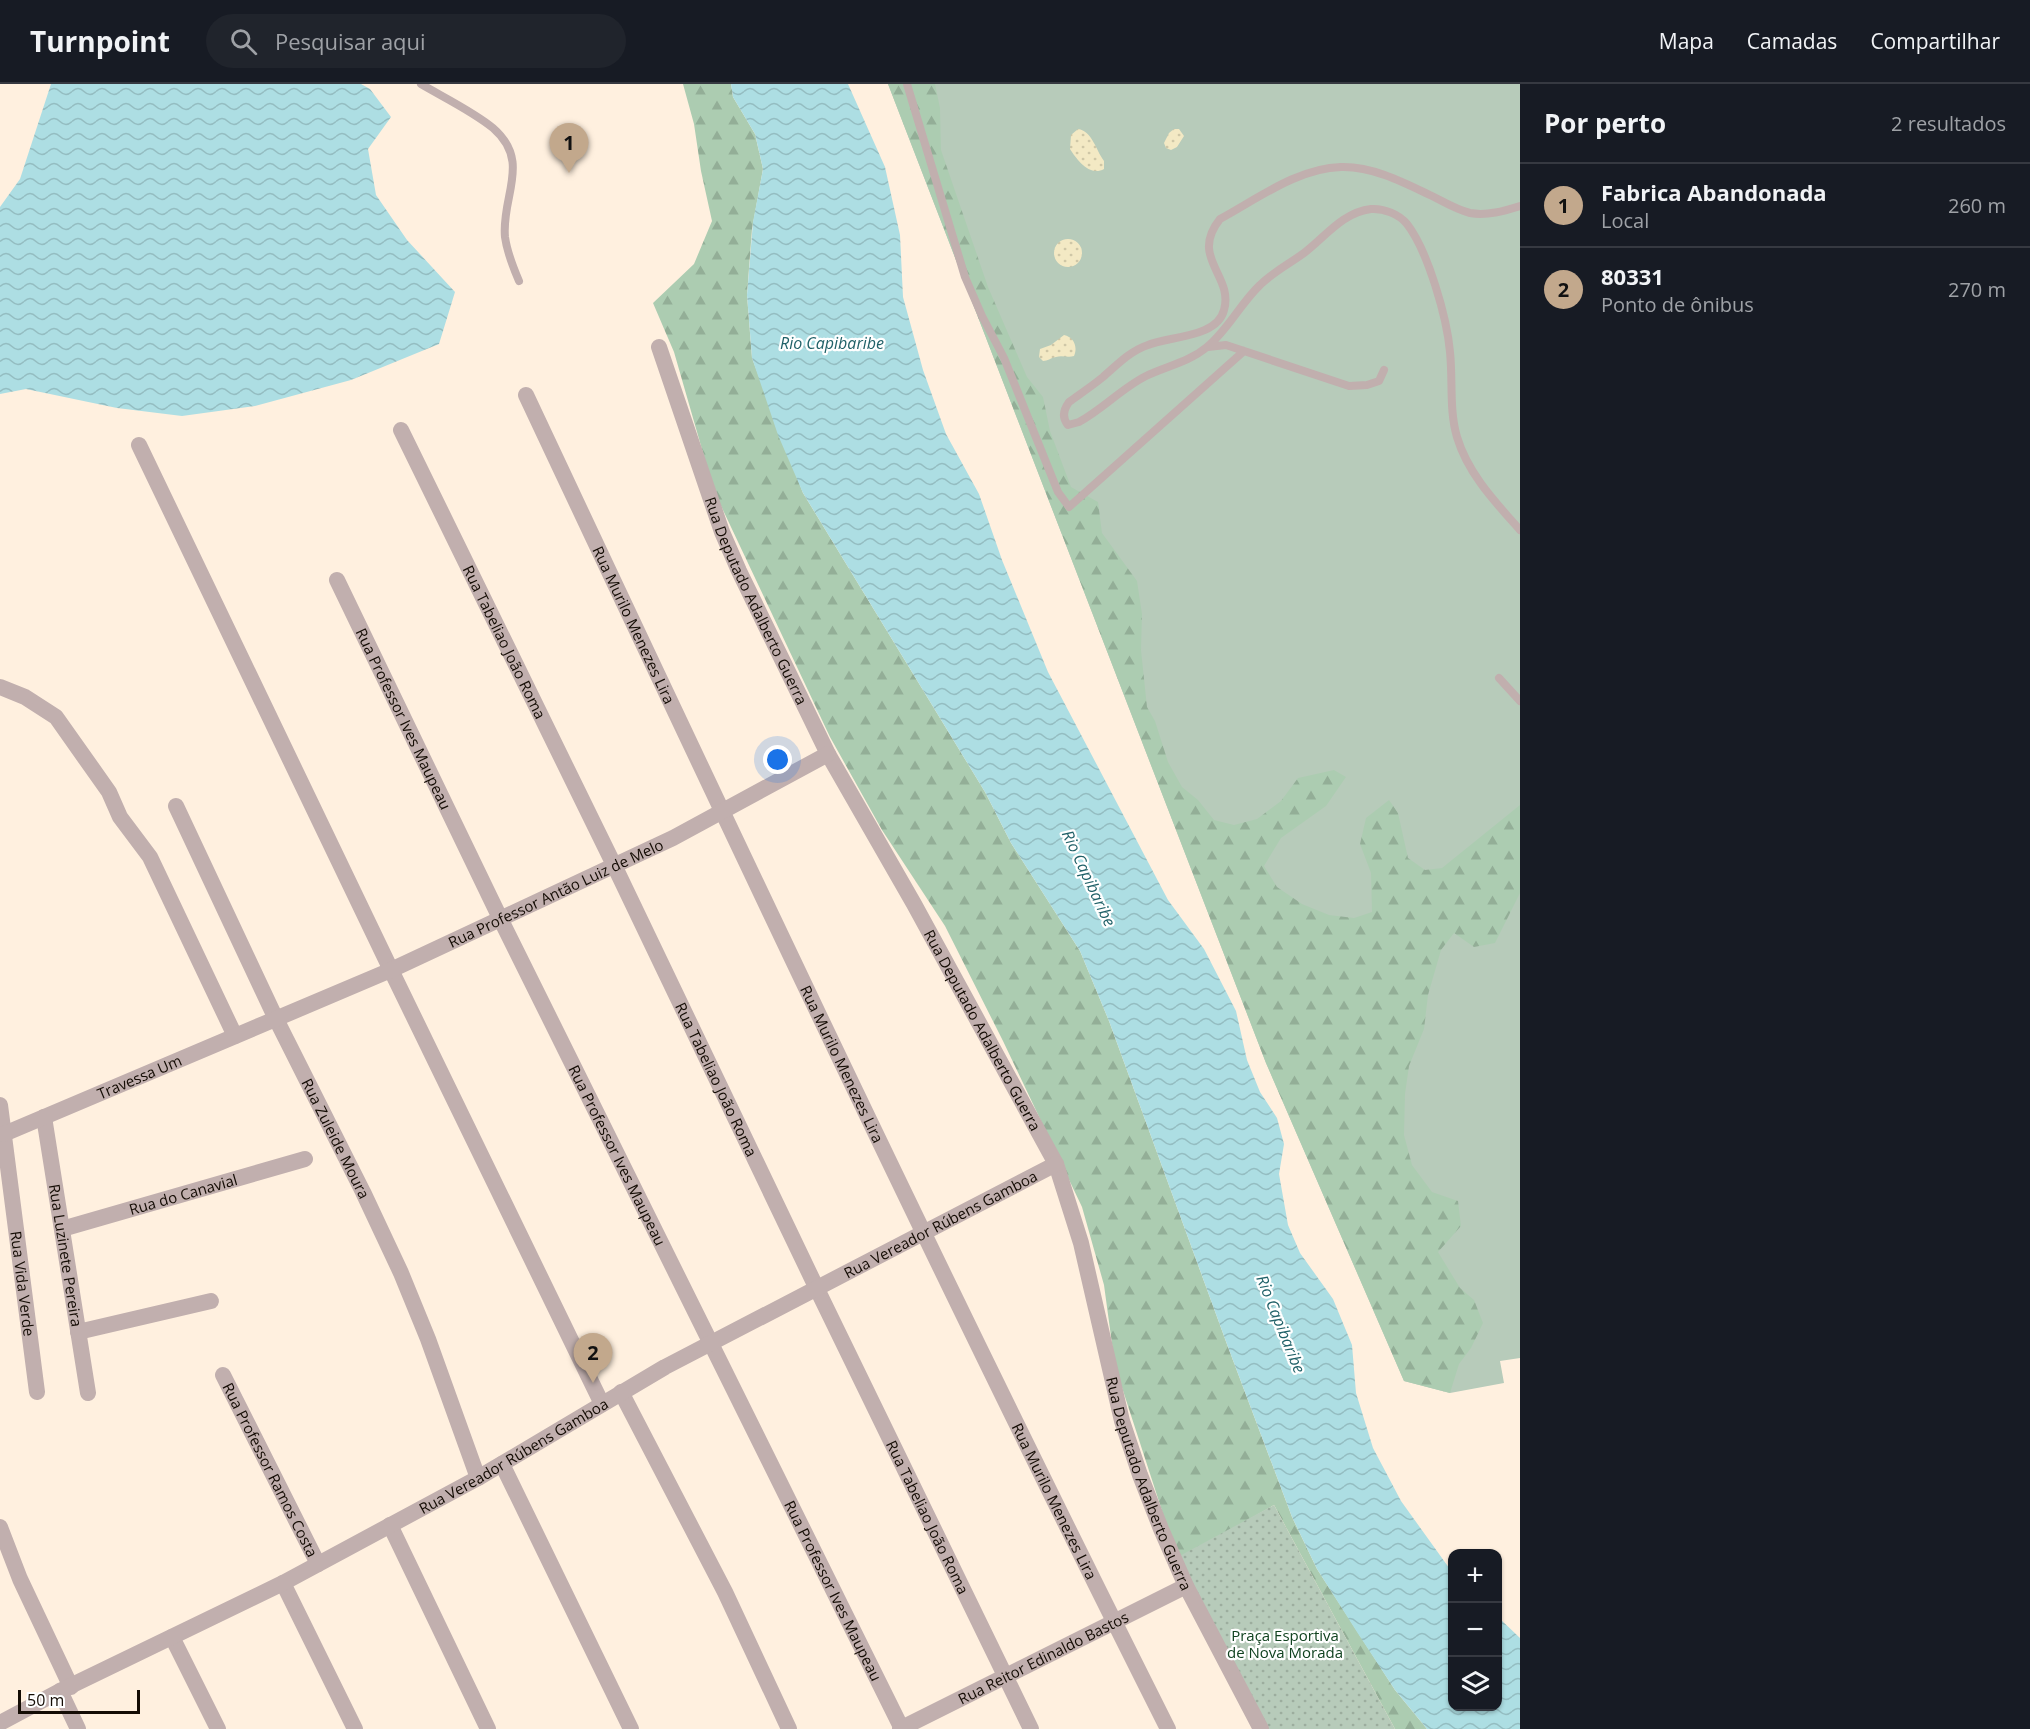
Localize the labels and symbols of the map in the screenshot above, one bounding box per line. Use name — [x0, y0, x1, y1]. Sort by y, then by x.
pin: 1 — [550, 124, 588, 173]
water label: Rio Capibaribe — [780, 332, 884, 354]
street label: Rua Deputado Adalberto Guerra — [701, 494, 812, 708]
street label: Rua Murilo Menezes Lira — [588, 543, 680, 707]
street label: Rua Tabeliao João Roma — [459, 562, 551, 722]
street label: Rua Professor Ives Maupeau — [352, 625, 456, 813]
your location — [763, 745, 792, 774]
water label: Rio Capibaribe — [1057, 826, 1121, 930]
street label: Rua Professor Antão Luiz de Melo — [445, 834, 666, 952]
street label: Rua Deputado Adalberto Guerra — [920, 926, 1046, 1134]
street label: Rua Murilo Menezes Lira — [796, 982, 889, 1146]
street label: Rua Tabeliao João Roma — [671, 999, 762, 1160]
street label: Travessa Um — [94, 1050, 185, 1103]
street label: Rua Professor Ives Maupeau — [564, 1062, 671, 1249]
street label: Rua Zuleide Moura — [297, 1075, 375, 1202]
street label: Rua Vereador Rúbens Gamboa — [840, 1166, 1041, 1283]
street label: Rua do Canavial — [127, 1169, 239, 1219]
street label: Rua Luzinete Pereira — [45, 1182, 87, 1328]
street label: Rua Vida Verde — [6, 1230, 40, 1337]
water label: Rio Capibaribe — [1251, 1272, 1311, 1376]
pin: 2 — [574, 1334, 612, 1383]
street label: Rua Deputado Adalberto Guerra — [1102, 1375, 1197, 1594]
street label: Rua Professor Ramos Costa — [218, 1379, 323, 1560]
street label: Rua Vereador Rúbens Gamboa — [415, 1393, 612, 1518]
street label: Rua Murilo Menezes Lira — [1008, 1419, 1102, 1583]
street label: Rua Tabeliao João Roma — [882, 1437, 974, 1597]
street label: Rua Professor Ives Maupeau — [780, 1497, 887, 1684]
street label: Rua Reitor Edinaldo Bastos — [954, 1606, 1132, 1708]
park label: Praça Esportiva de Nova Morada — [1227, 1625, 1343, 1662]
scale bar — [18, 1687, 140, 1714]

